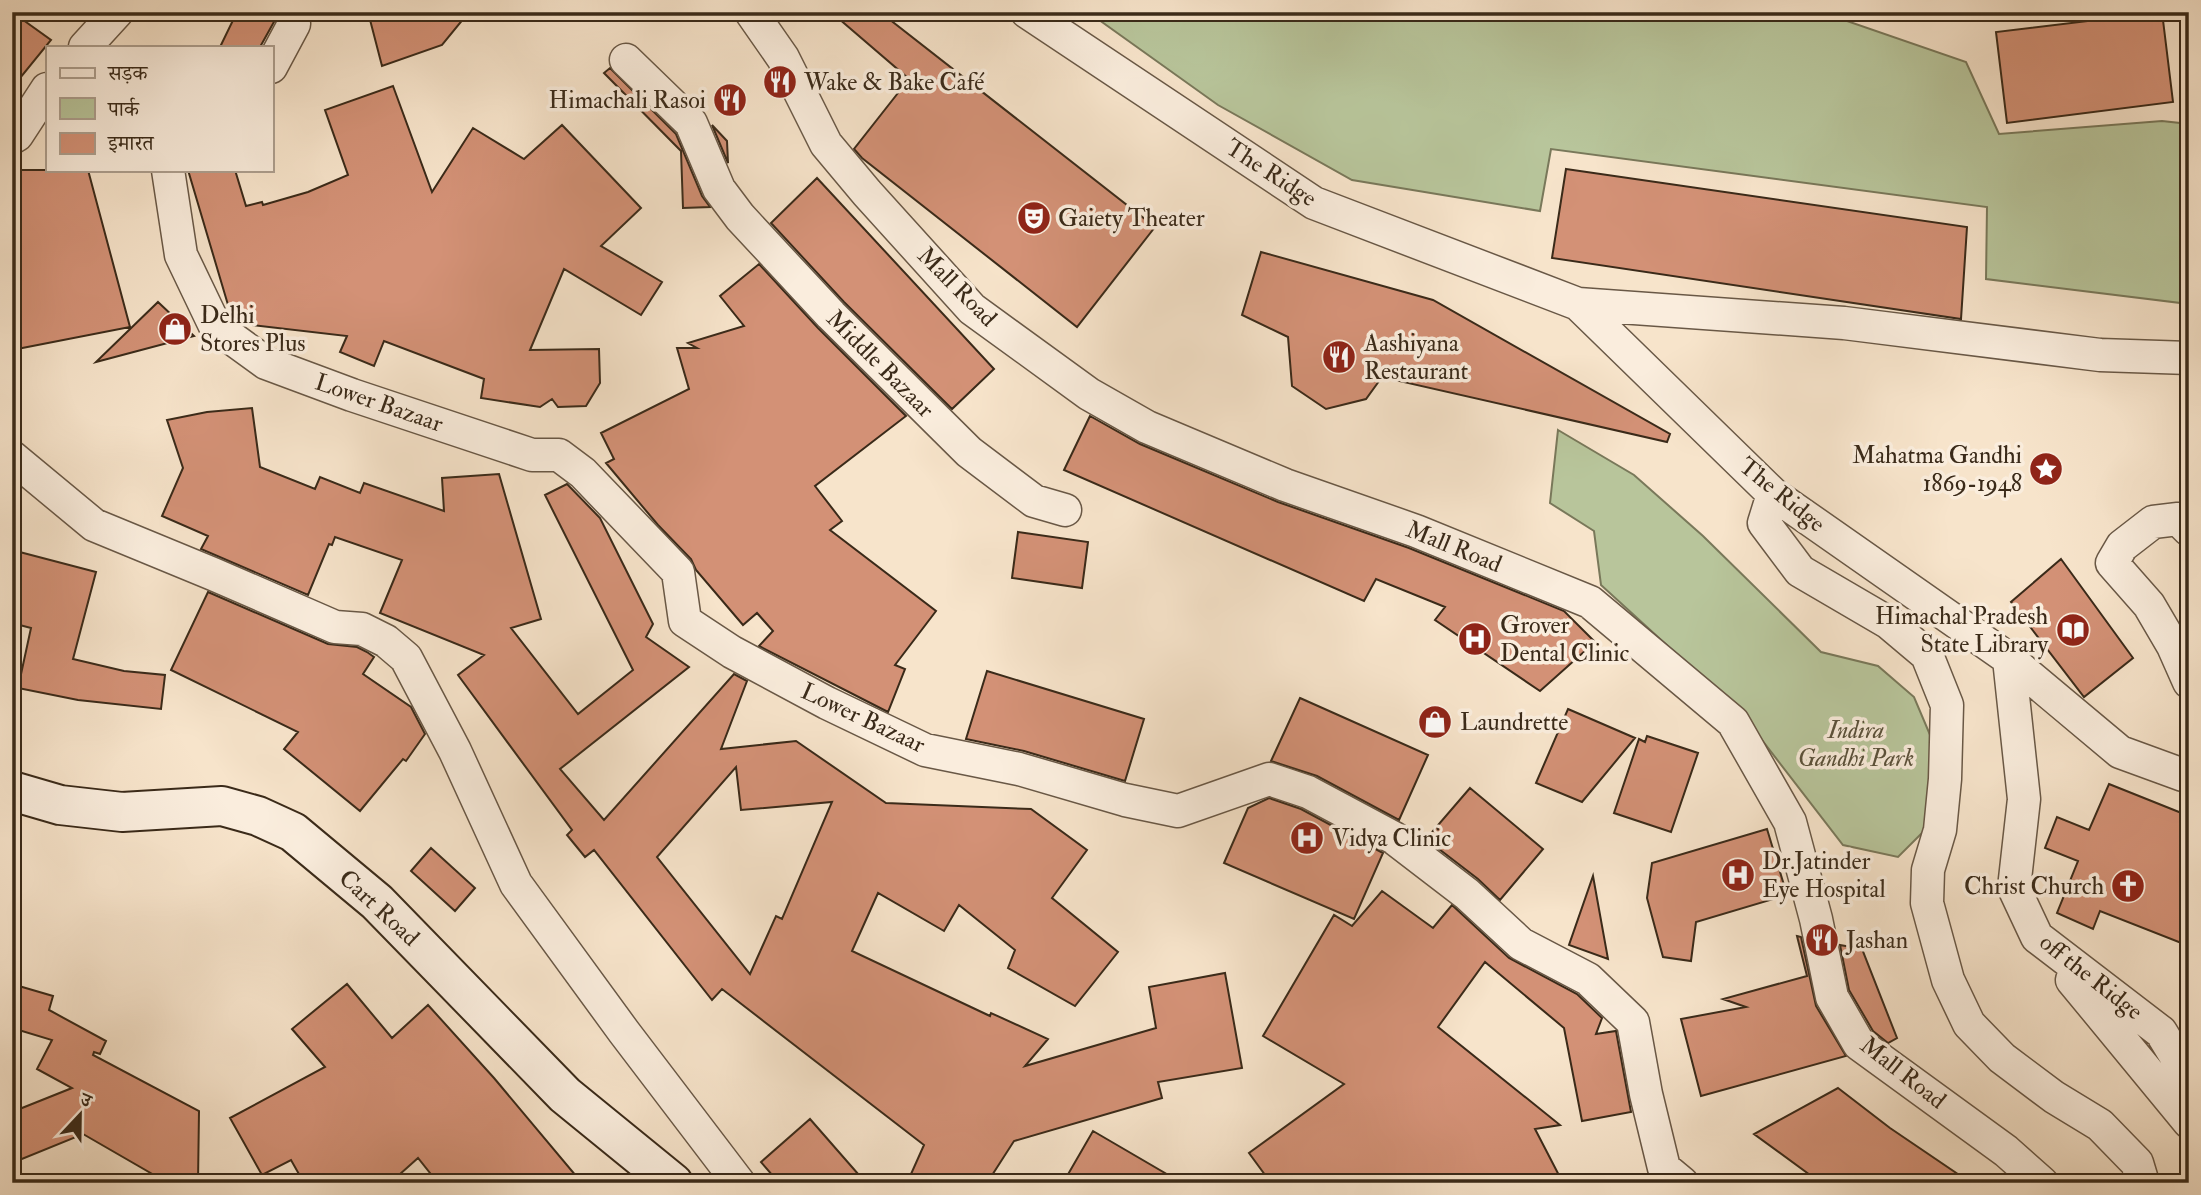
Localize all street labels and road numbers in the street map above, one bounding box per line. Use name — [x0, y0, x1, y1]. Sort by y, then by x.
street label: The Ridge — [1220, 132, 1322, 214]
street label: Mall Road — [911, 241, 1004, 334]
street label: Middle Bazaar — [819, 303, 941, 425]
street label: Lower Bazaar — [311, 367, 447, 439]
street label: The Ridge — [1732, 451, 1832, 539]
street label: Mall Road — [1402, 514, 1507, 580]
street label: Lower Bazaar — [796, 676, 930, 760]
street label: Cart Road — [332, 863, 426, 953]
street label: off the Ridge — [2033, 927, 2149, 1027]
street label: Mall Road — [1854, 1030, 1952, 1116]

